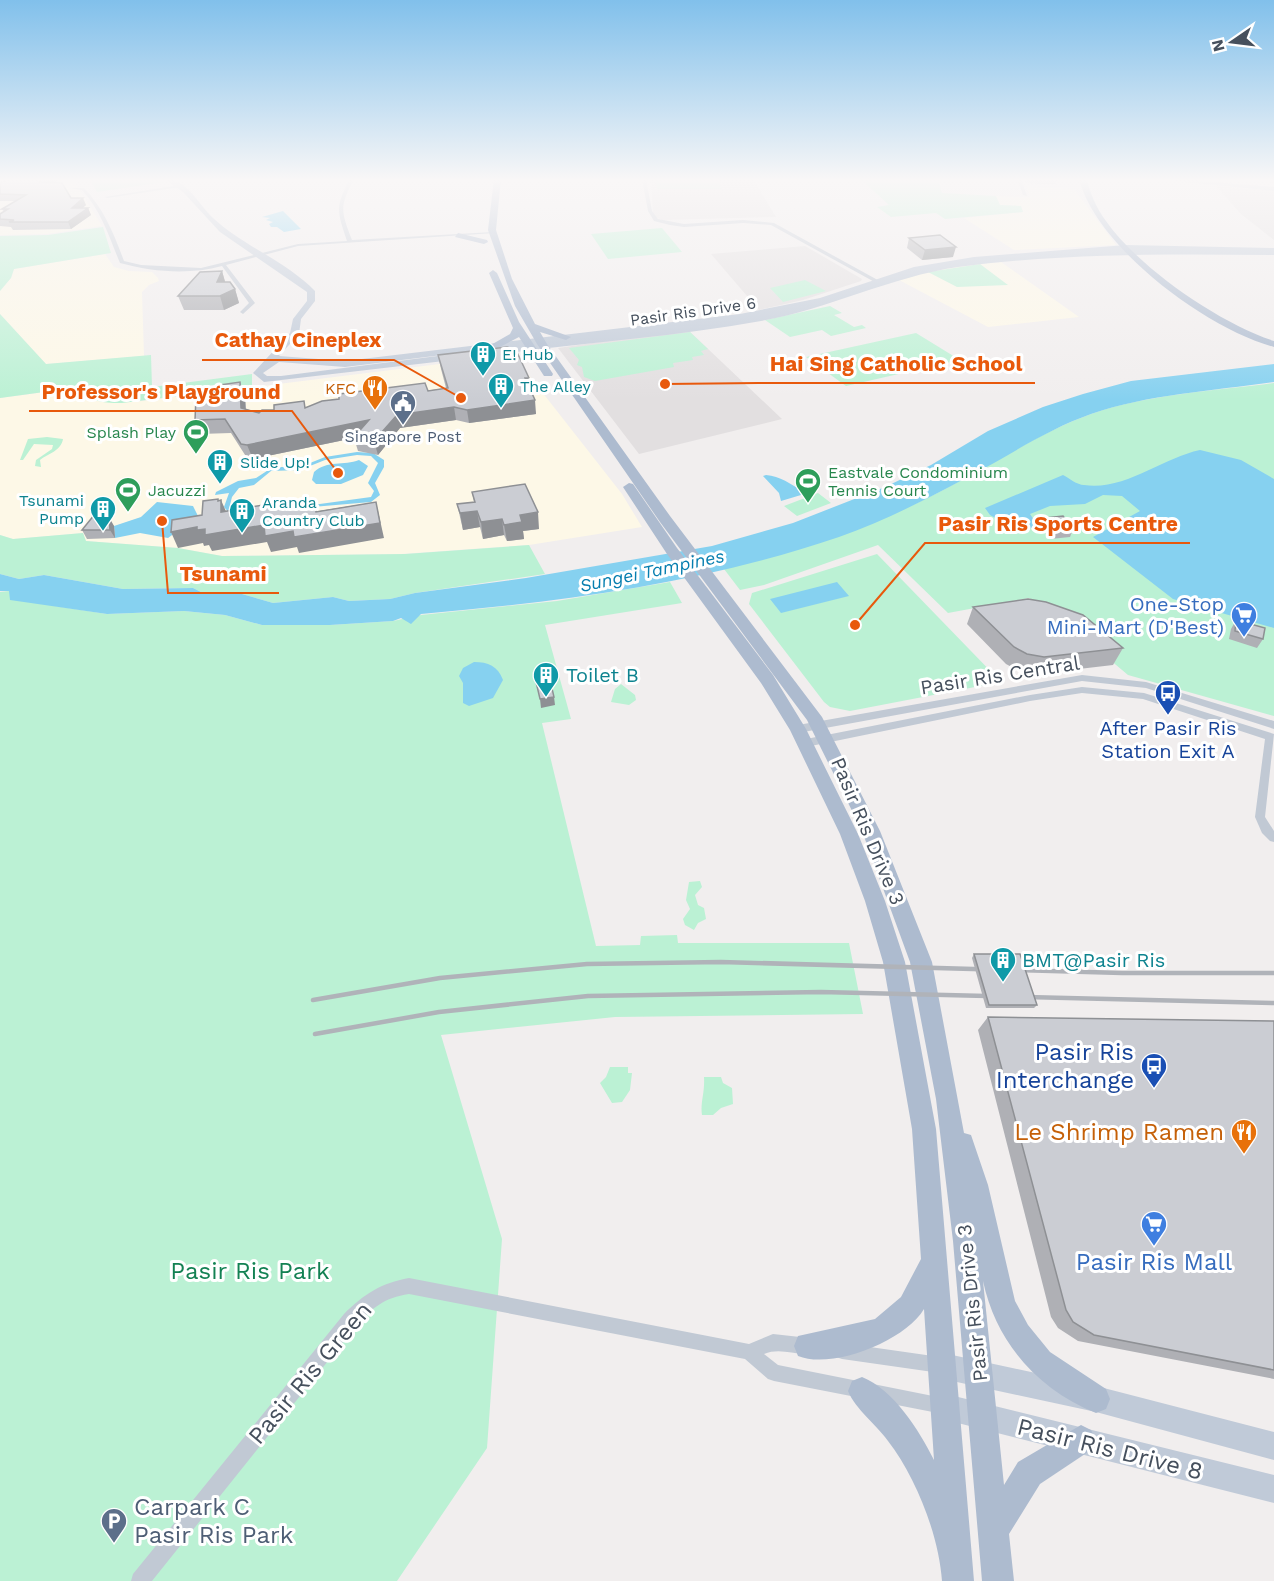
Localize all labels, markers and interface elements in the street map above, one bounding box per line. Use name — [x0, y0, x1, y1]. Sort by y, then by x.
north arrow — [1202, 12, 1262, 72]
text: N — [1207, 37, 1229, 54]
street label: Pasir Ris Drive 6 — [629, 293, 757, 330]
callout: Cathay Cineplex — [202, 321, 394, 360]
text: Cathay Cineplex — [215, 327, 382, 352]
building icon: E! Hub — [468, 339, 498, 377]
callout: Hai Sing Catholic School — [758, 344, 1035, 383]
place label: E! Hub — [502, 345, 554, 364]
text: Hai Sing Catholic School — [770, 351, 1022, 376]
building icon: The Alley — [486, 371, 516, 409]
callout: Professor's Playground — [29, 372, 292, 411]
restaurant icon: KFC — [360, 373, 390, 411]
place label: The Alley — [520, 377, 591, 396]
text: Professor's Playground — [41, 379, 281, 404]
place label: KFC — [325, 379, 356, 398]
public building icon: Singapore Post — [388, 388, 418, 426]
sports icon: Splash Play — [181, 417, 211, 455]
place label: Splash Play — [87, 423, 177, 442]
place label: Singapore Post — [345, 427, 462, 446]
building icon: Slide Up! — [205, 447, 235, 485]
place label: Slide Up! — [240, 453, 310, 472]
place label: Eastvale Condominium Tennis Court — [828, 463, 1008, 500]
sports icon: Eastvale Condominium Tennis Court — [793, 466, 823, 504]
sports icon: Jacuzzi — [113, 475, 143, 513]
place label: Jacuzzi — [148, 481, 206, 500]
place label: Tsunami Pump — [19, 491, 84, 528]
place label: Aranda Country Club — [262, 493, 365, 530]
building icon: Tsunami Pump — [88, 494, 118, 532]
building icon: Aranda Country Club — [227, 496, 257, 534]
callout: Pasir Ris Sports Centre — [925, 504, 1190, 543]
text: Pasir Ris Sports Centre — [938, 511, 1178, 536]
water label: Sungei Tampines — [578, 545, 726, 596]
callout: Tsunami — [168, 554, 279, 593]
text: Tsunami — [179, 561, 267, 586]
place label: One-Stop Mini-Mart (D'Best) — [1047, 592, 1224, 639]
supermarket icon: One-Stop Mini-Mart (D'Best) — [1229, 600, 1259, 638]
street label: Pasir Ris Central — [919, 651, 1081, 699]
building icon: Toilet B — [531, 660, 561, 698]
place label: Toilet B — [566, 663, 639, 687]
bus stop icon: After Pasir Ris Station Exit A — [1153, 678, 1183, 716]
place label: After Pasir Ris Station Exit A — [1100, 716, 1237, 763]
street label: Pasir Ris Drive 3 — [826, 754, 910, 908]
building icon: BMT@Pasir Ris — [988, 945, 1018, 983]
place label: BMT@Pasir Ris — [1022, 948, 1165, 972]
place label: Pasir Ris Interchange — [996, 1038, 1134, 1094]
bus stop icon: Pasir Ris Interchange — [1139, 1051, 1169, 1089]
restaurant icon: Le Shrimp Ramen — [1229, 1117, 1259, 1155]
place label: Le Shrimp Ramen — [1014, 1118, 1224, 1146]
supermarket icon: Pasir Ris Mall — [1139, 1209, 1169, 1247]
street label: Pasir Ris Drive 3 — [952, 1223, 992, 1383]
place label: Pasir Ris Mall — [1076, 1248, 1233, 1276]
park label: Pasir Ris Park — [170, 1257, 330, 1285]
street label: Pasir Ris Green — [242, 1296, 378, 1450]
street label: Pasir Ris Drive 8 — [1014, 1412, 1206, 1486]
place label: Carpark C Pasir Ris Park — [134, 1493, 294, 1549]
parking icon: Carpark C Pasir Ris Park — [99, 1506, 129, 1544]

